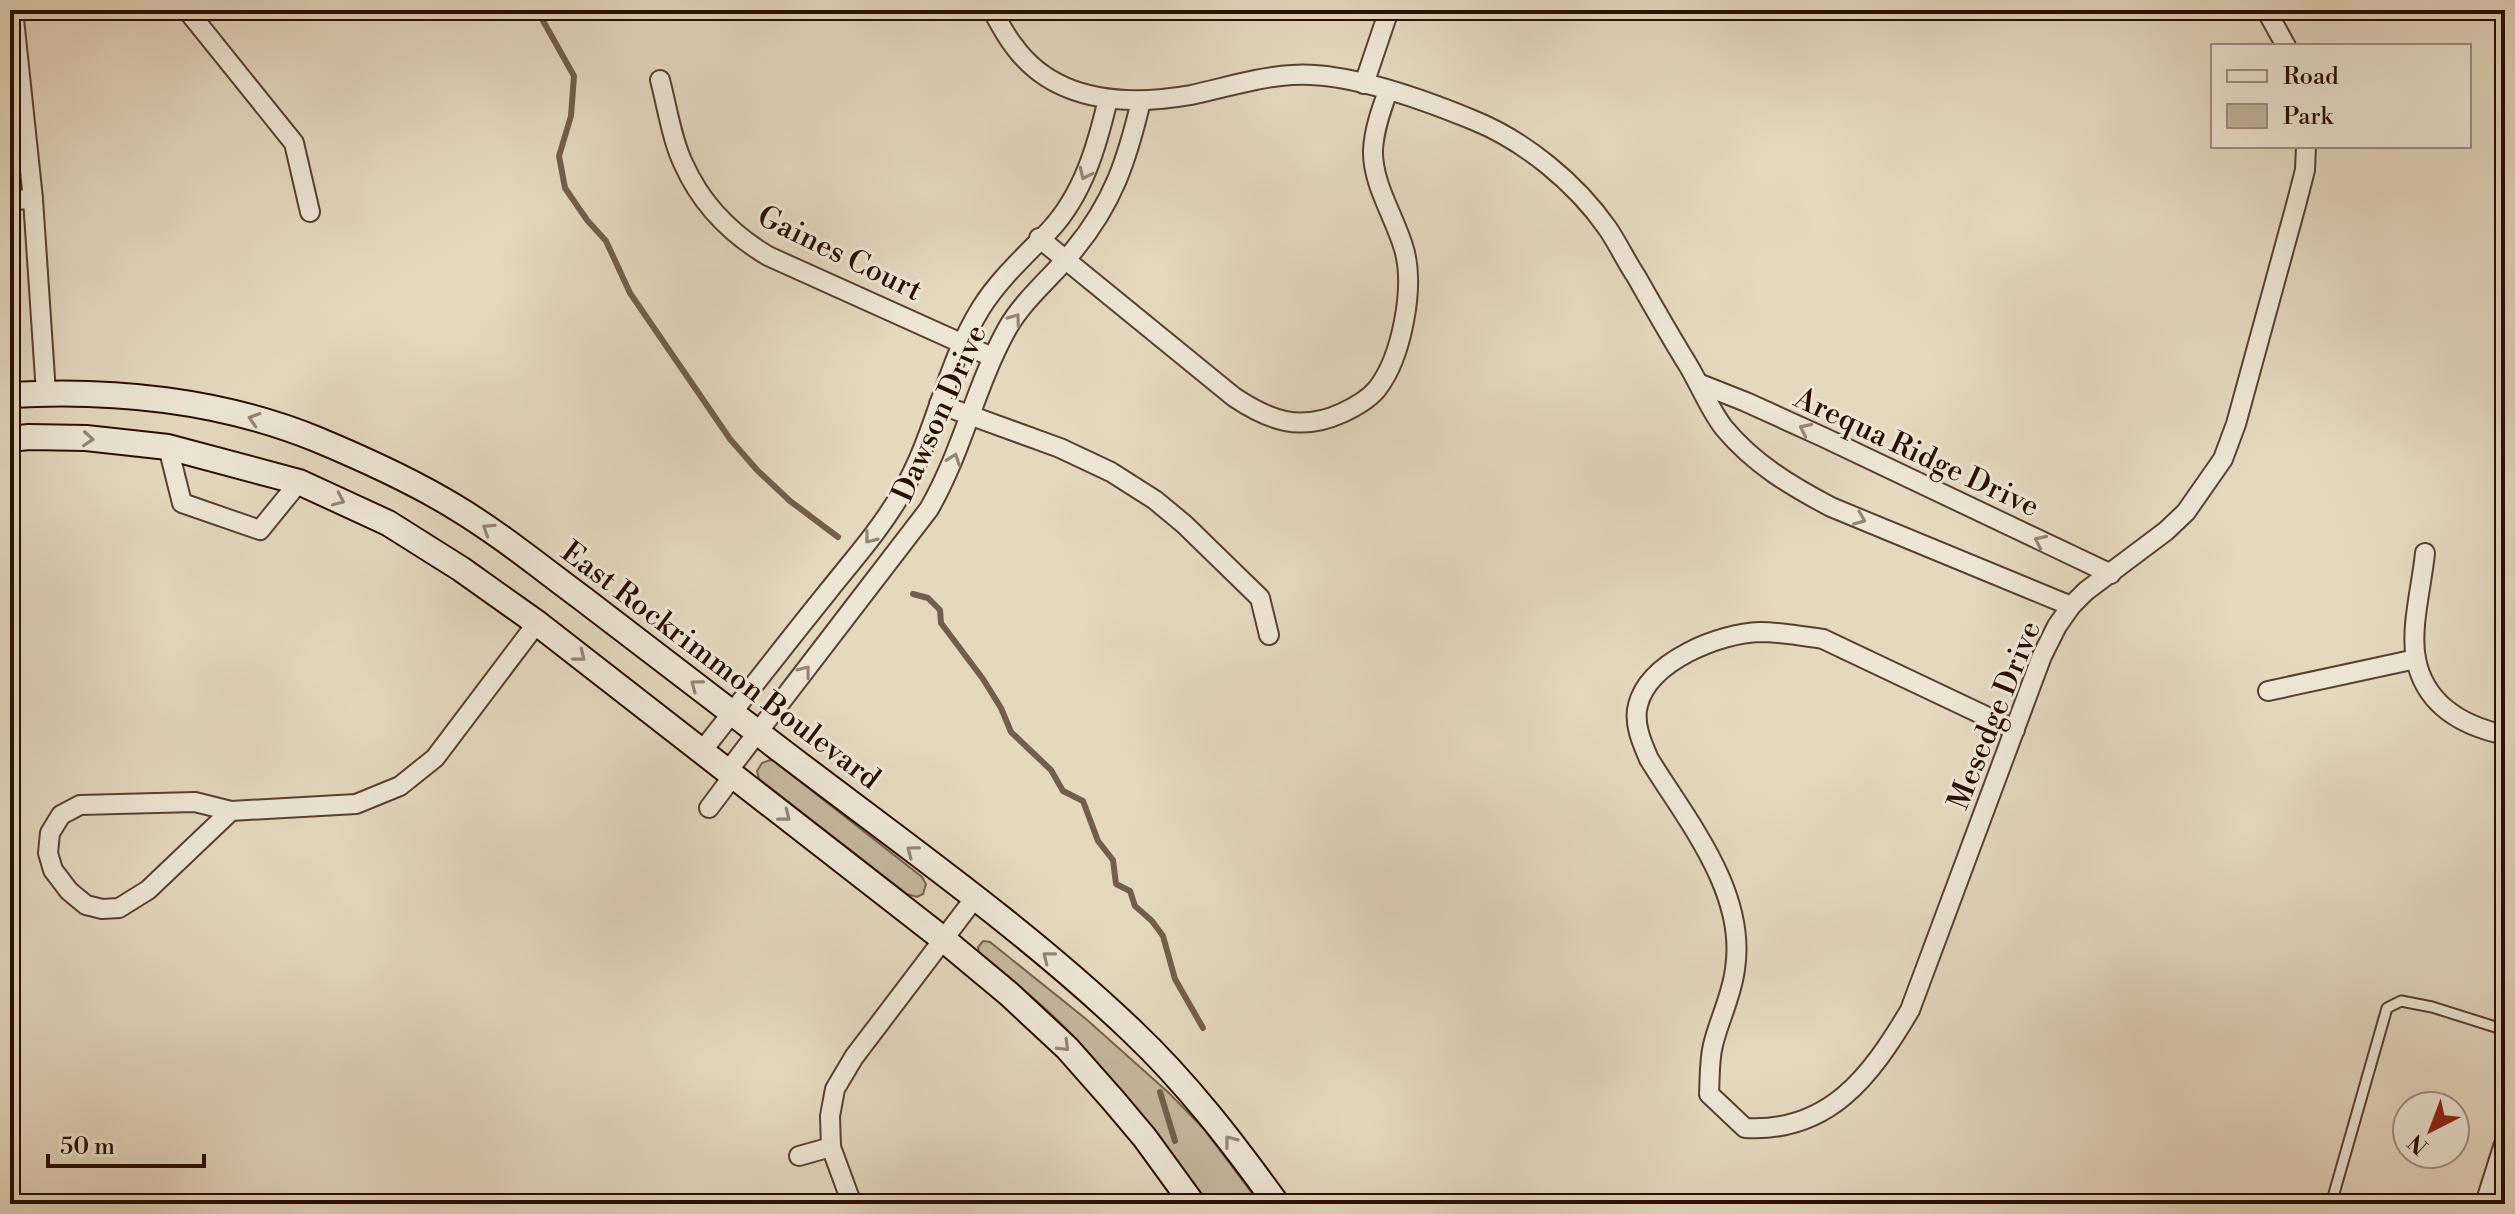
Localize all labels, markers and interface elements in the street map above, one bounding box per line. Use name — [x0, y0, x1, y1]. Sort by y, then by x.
legend — [2211, 44, 2471, 148]
text: Road — [2283, 62, 2339, 92]
text: Park — [2283, 102, 2334, 132]
one-way arrow — [1079, 165, 1095, 180]
street label: Gaines Court — [751, 198, 928, 310]
one-way arrow — [1005, 313, 1019, 327]
street label: Dawson Drive — [884, 319, 996, 508]
street label: Arequa Ridge Drive — [1787, 379, 2045, 526]
one-way arrow — [247, 412, 261, 428]
one-way arrow — [1799, 423, 1814, 439]
one-way arrow — [82, 430, 95, 447]
one-way arrow — [944, 453, 961, 467]
one-way arrow — [331, 490, 345, 506]
one-way arrow — [1852, 510, 1866, 526]
one-way arrow — [483, 523, 497, 538]
one-way arrow — [865, 529, 880, 543]
street label: East Rockrimmon Boulevard — [553, 533, 888, 798]
one-way arrow — [2034, 535, 2048, 551]
street label: Mesedge Drive — [1940, 616, 2050, 815]
one-way arrow — [571, 647, 586, 661]
one-way arrow — [796, 665, 810, 680]
one-way arrow — [690, 680, 705, 694]
one-way arrow — [776, 807, 791, 821]
one-way arrow — [906, 847, 921, 861]
one-way arrow — [1043, 952, 1057, 967]
one-way arrow — [1055, 1037, 1069, 1051]
north arrow — [2391, 1090, 2471, 1170]
scale bar — [48, 1118, 204, 1168]
text: N — [2403, 1127, 2434, 1160]
text: 50 m — [60, 1132, 115, 1162]
one-way arrow — [1226, 1135, 1240, 1150]

